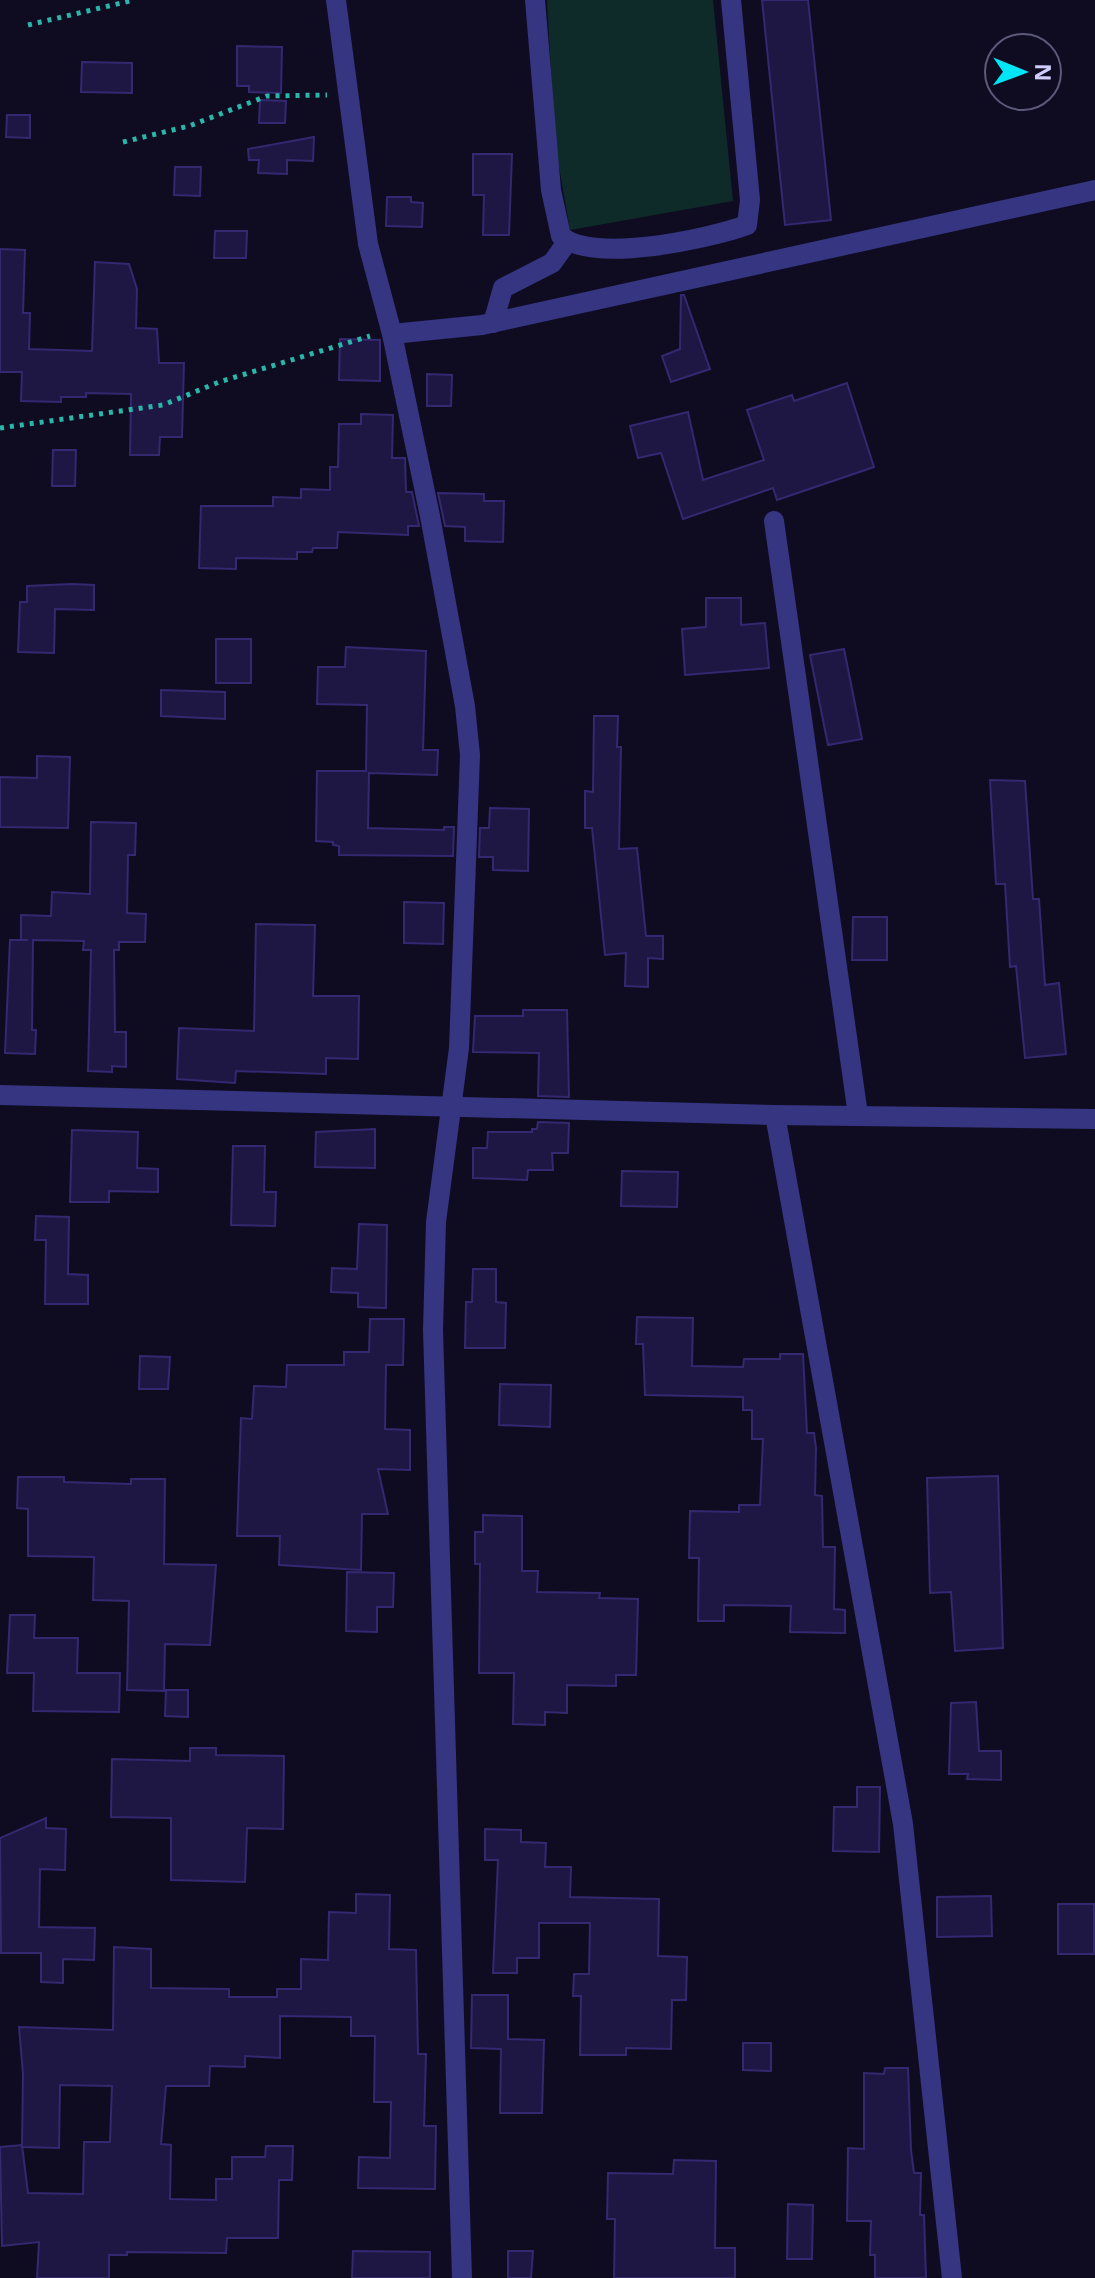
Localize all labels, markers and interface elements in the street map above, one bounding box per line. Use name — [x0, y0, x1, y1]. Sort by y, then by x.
north arrow — [983, 32, 1063, 112]
text: N — [1029, 63, 1059, 82]

